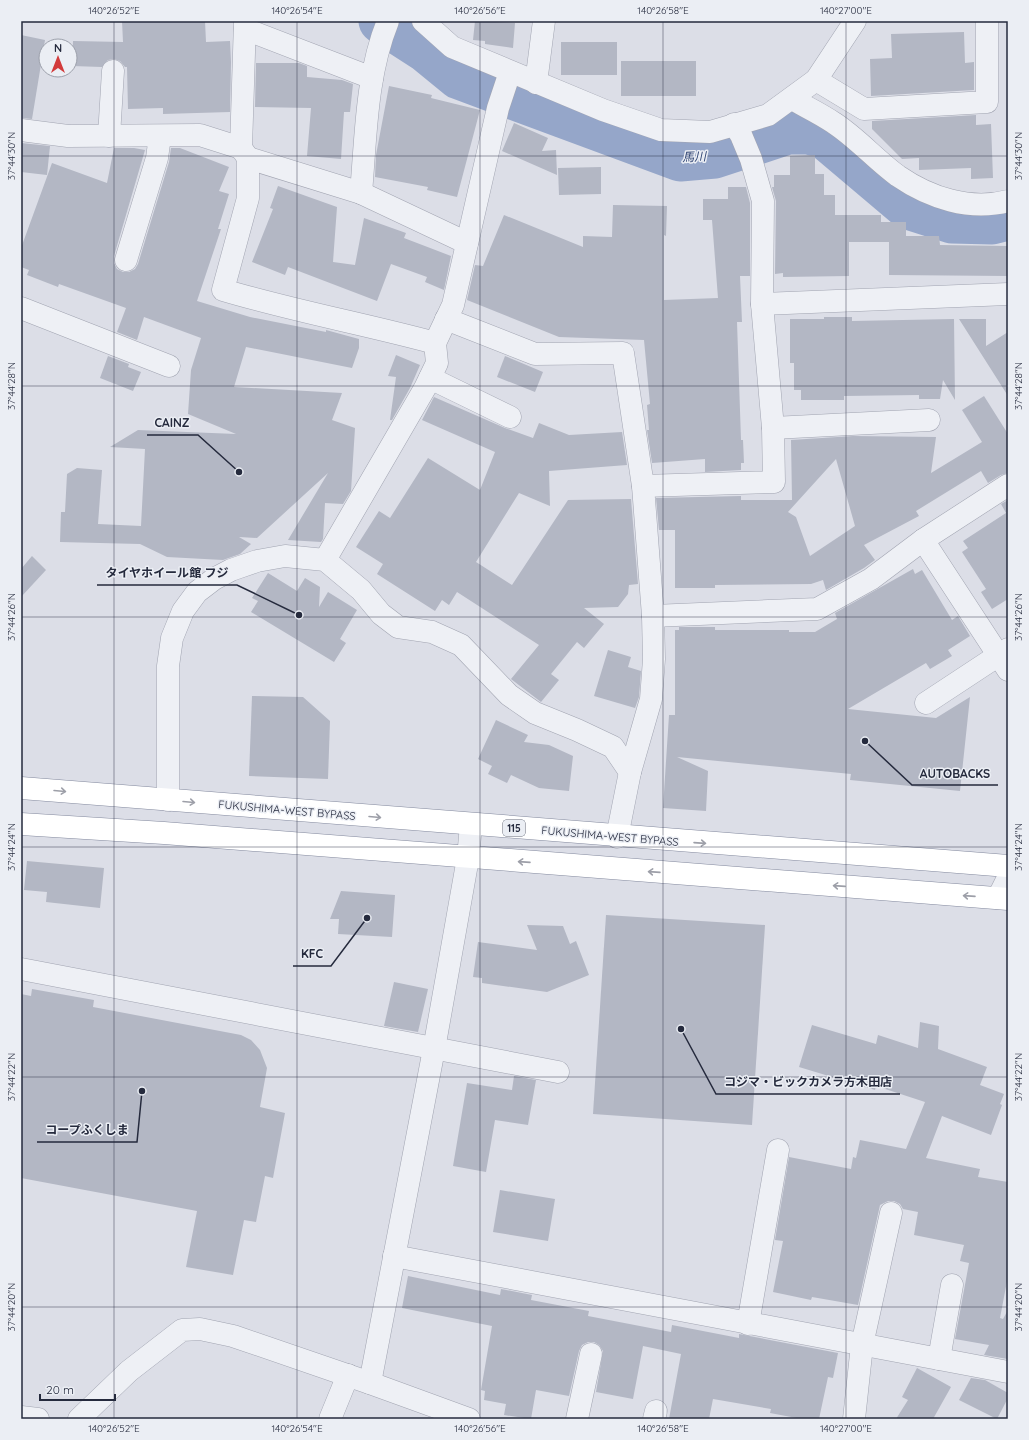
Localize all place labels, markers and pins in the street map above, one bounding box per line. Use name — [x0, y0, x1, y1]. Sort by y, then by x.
callout: CAINZ — [147, 411, 198, 435]
callout: タイヤホイール館 フジ — [97, 561, 237, 585]
callout: AUTOBACKS — [912, 761, 998, 785]
callout: KFC — [293, 942, 331, 966]
callout: コジマ・ビックカメラ方木田店 — [716, 1070, 900, 1094]
callout: コープふくしま — [37, 1118, 137, 1142]

